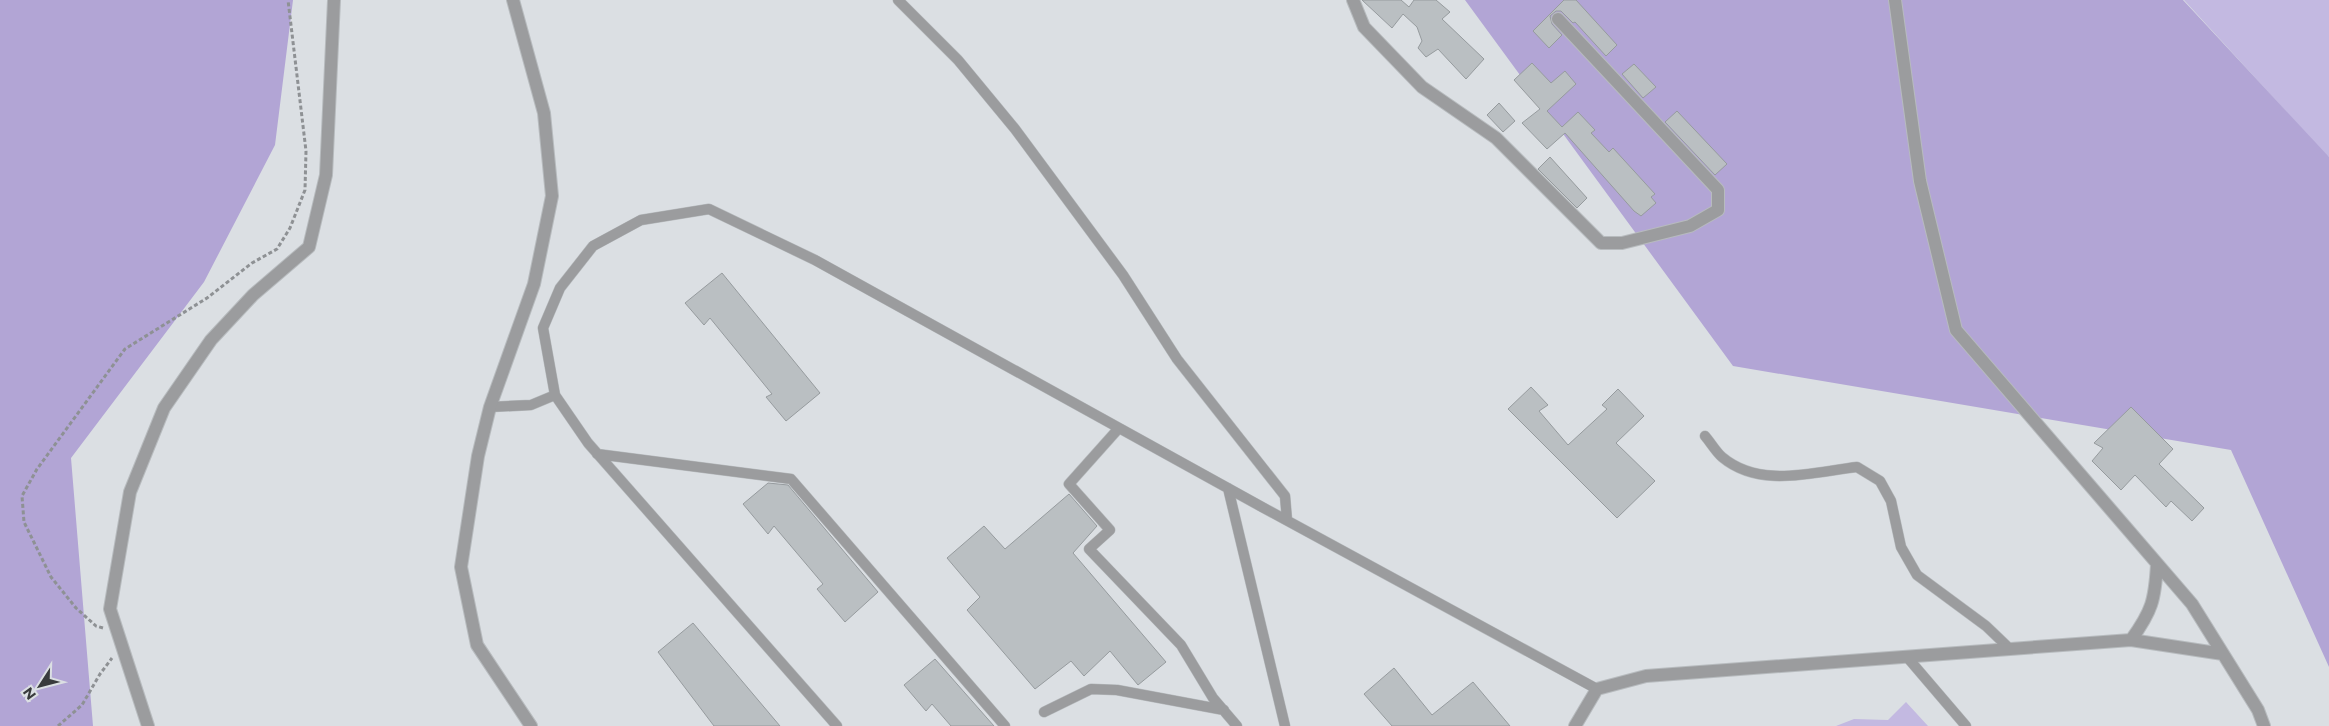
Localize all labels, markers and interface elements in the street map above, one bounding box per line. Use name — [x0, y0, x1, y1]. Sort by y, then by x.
north arrow — [15, 661, 65, 711]
text: N — [19, 684, 40, 704]

